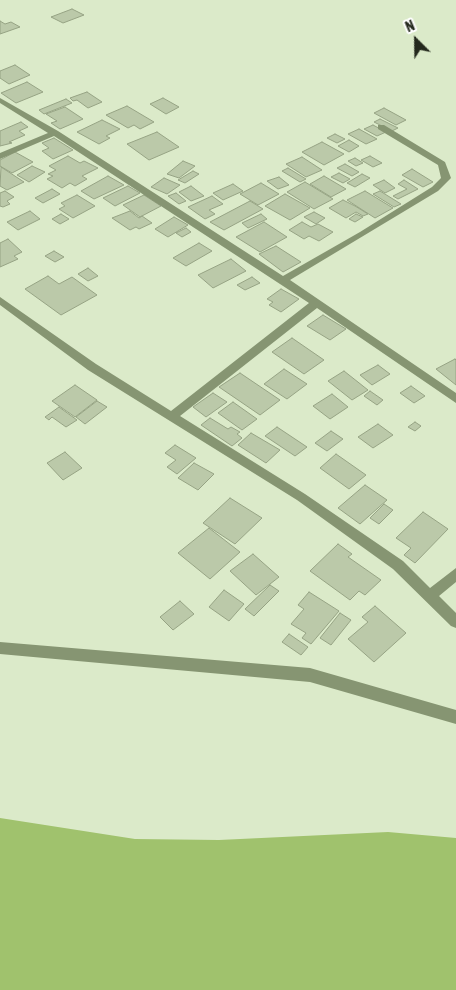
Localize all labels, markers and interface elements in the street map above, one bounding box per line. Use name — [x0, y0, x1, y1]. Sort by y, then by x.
north arrow — [391, 15, 441, 65]
text: N — [403, 17, 417, 35]

